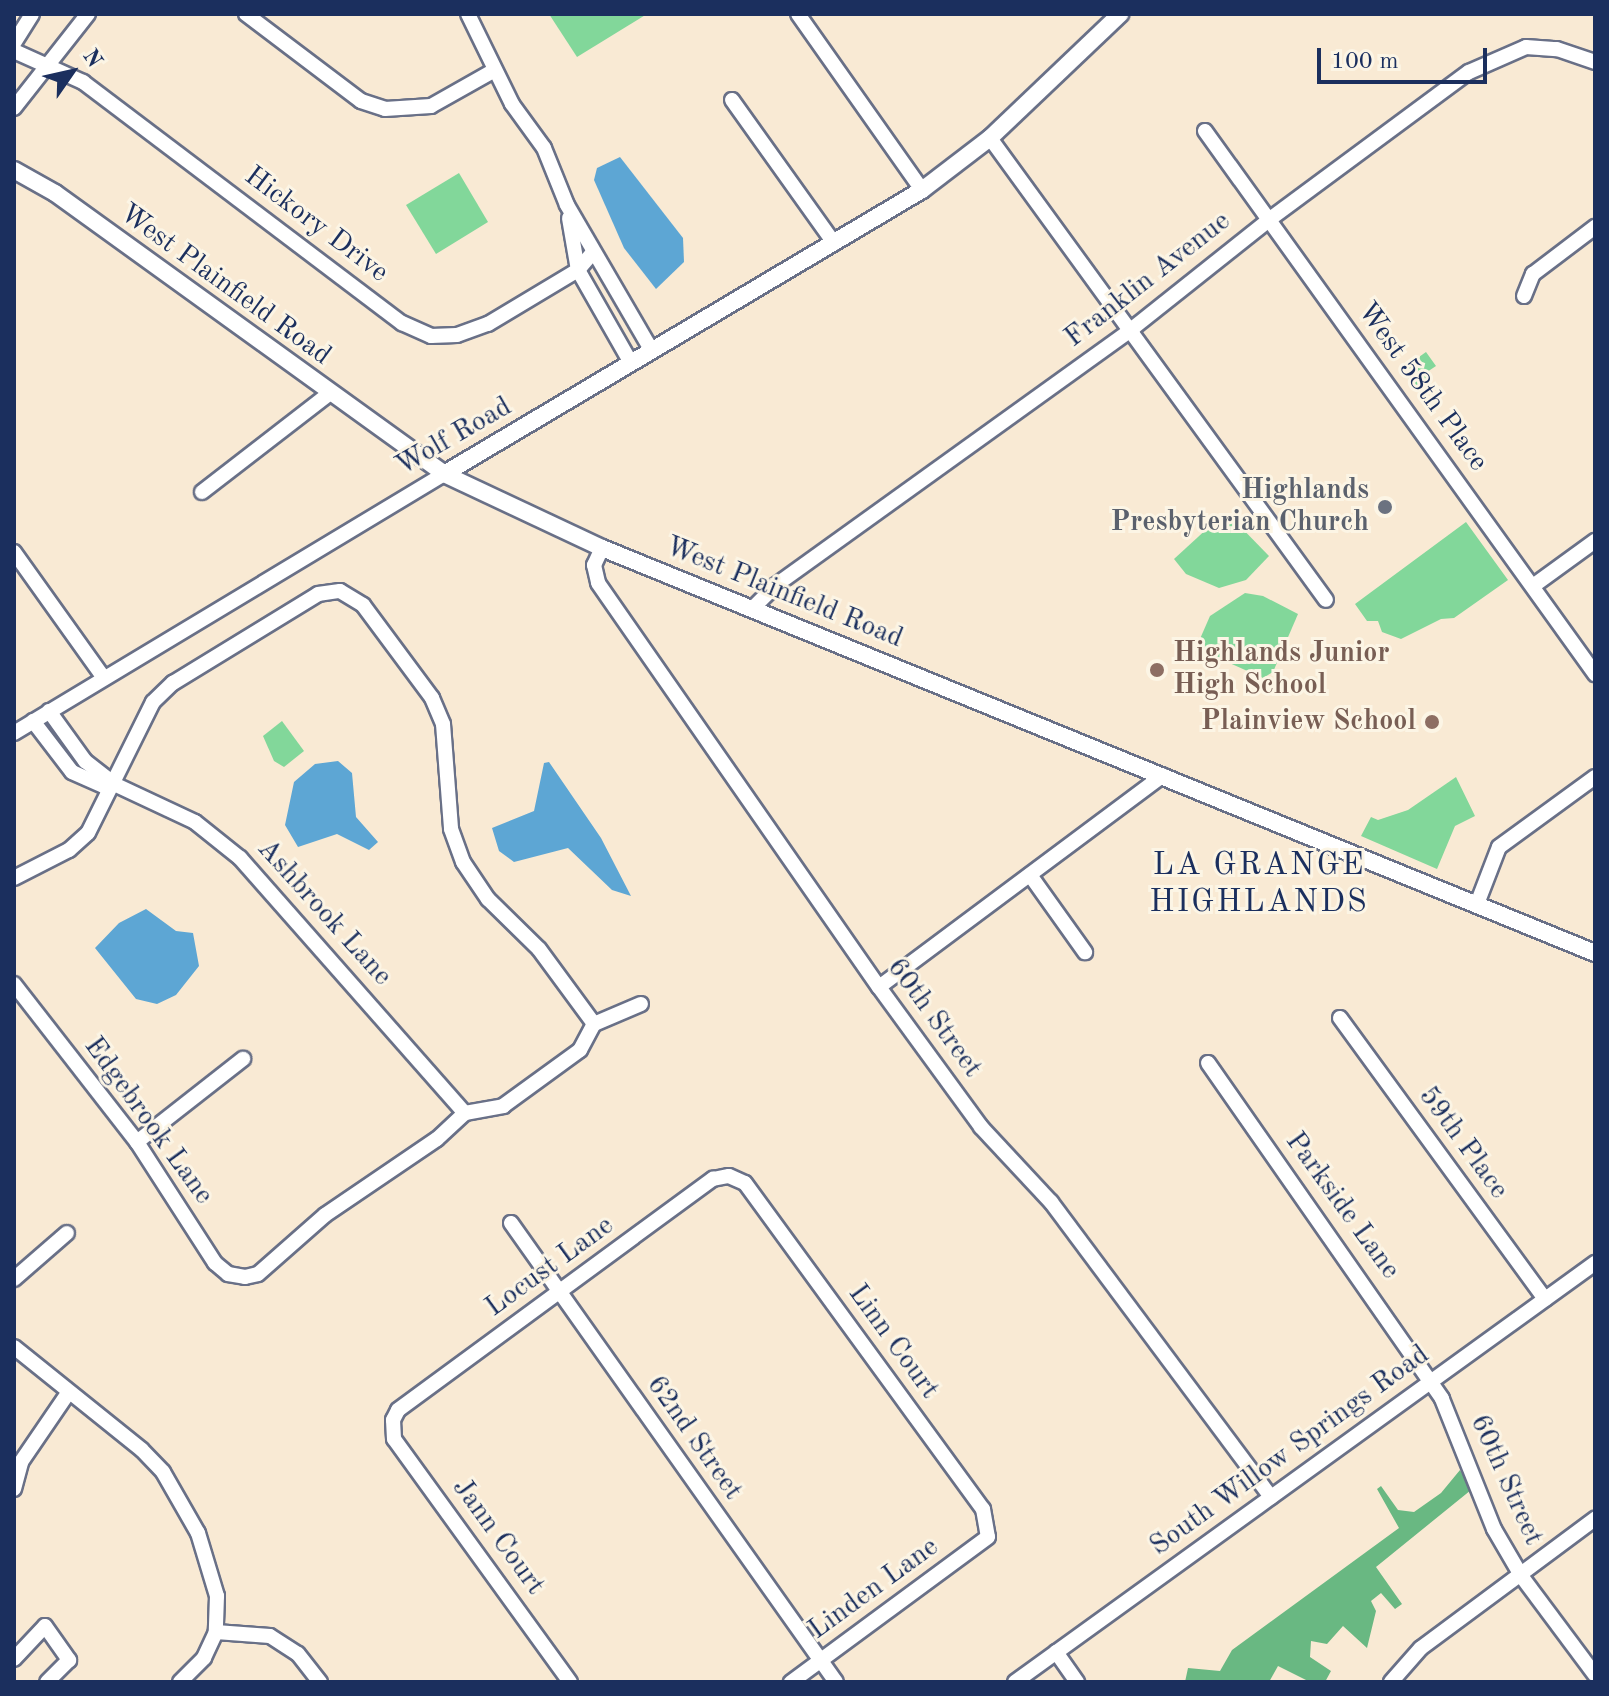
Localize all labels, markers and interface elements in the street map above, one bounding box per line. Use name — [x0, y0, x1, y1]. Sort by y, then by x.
north arrow — [32, 32, 112, 112]
scale bar — [1321, 32, 1491, 82]
text: N — [78, 45, 106, 72]
text: 100 m — [1331, 50, 1399, 74]
street label: Hickory Drive — [237, 160, 395, 290]
street label: West Plainfield Road — [113, 197, 337, 373]
street label: Franklin Avenue — [1058, 205, 1238, 355]
street label: West 58th Place — [1349, 296, 1495, 478]
street label: Wolf Road — [390, 390, 518, 484]
place label: Highlands Presbyterian Church — [1111, 474, 1369, 540]
marker: Highlands Presbyterian Church — [1376, 498, 1394, 516]
street label: West Plainfield Road — [660, 530, 908, 656]
place label: Highlands Junior High School — [1173, 637, 1390, 703]
marker: Highlands Junior High School — [1148, 661, 1166, 679]
place label: Plainview School — [1201, 705, 1416, 739]
marker: Plainview School — [1423, 713, 1441, 731]
street label: Ashbrook Lane — [250, 833, 398, 993]
district label: LA GRANGE HIGHLANDS — [1149, 848, 1369, 923]
street label: 60th Street — [879, 952, 989, 1084]
street label: Edgebrook Lane — [76, 1031, 220, 1211]
street label: 59th Place — [1411, 1080, 1515, 1206]
street label: Parkside Lane — [1277, 1126, 1407, 1286]
street label: Locust Lane — [479, 1209, 621, 1325]
street label: Linn Court — [840, 1278, 946, 1406]
street label: South Willow Springs Road — [1144, 1338, 1436, 1564]
street label: 62nd Street — [639, 1369, 749, 1507]
street label: 60th Street — [1462, 1409, 1550, 1551]
street label: Jann Court — [444, 1472, 552, 1602]
street label: Linden Lane — [802, 1531, 946, 1647]

